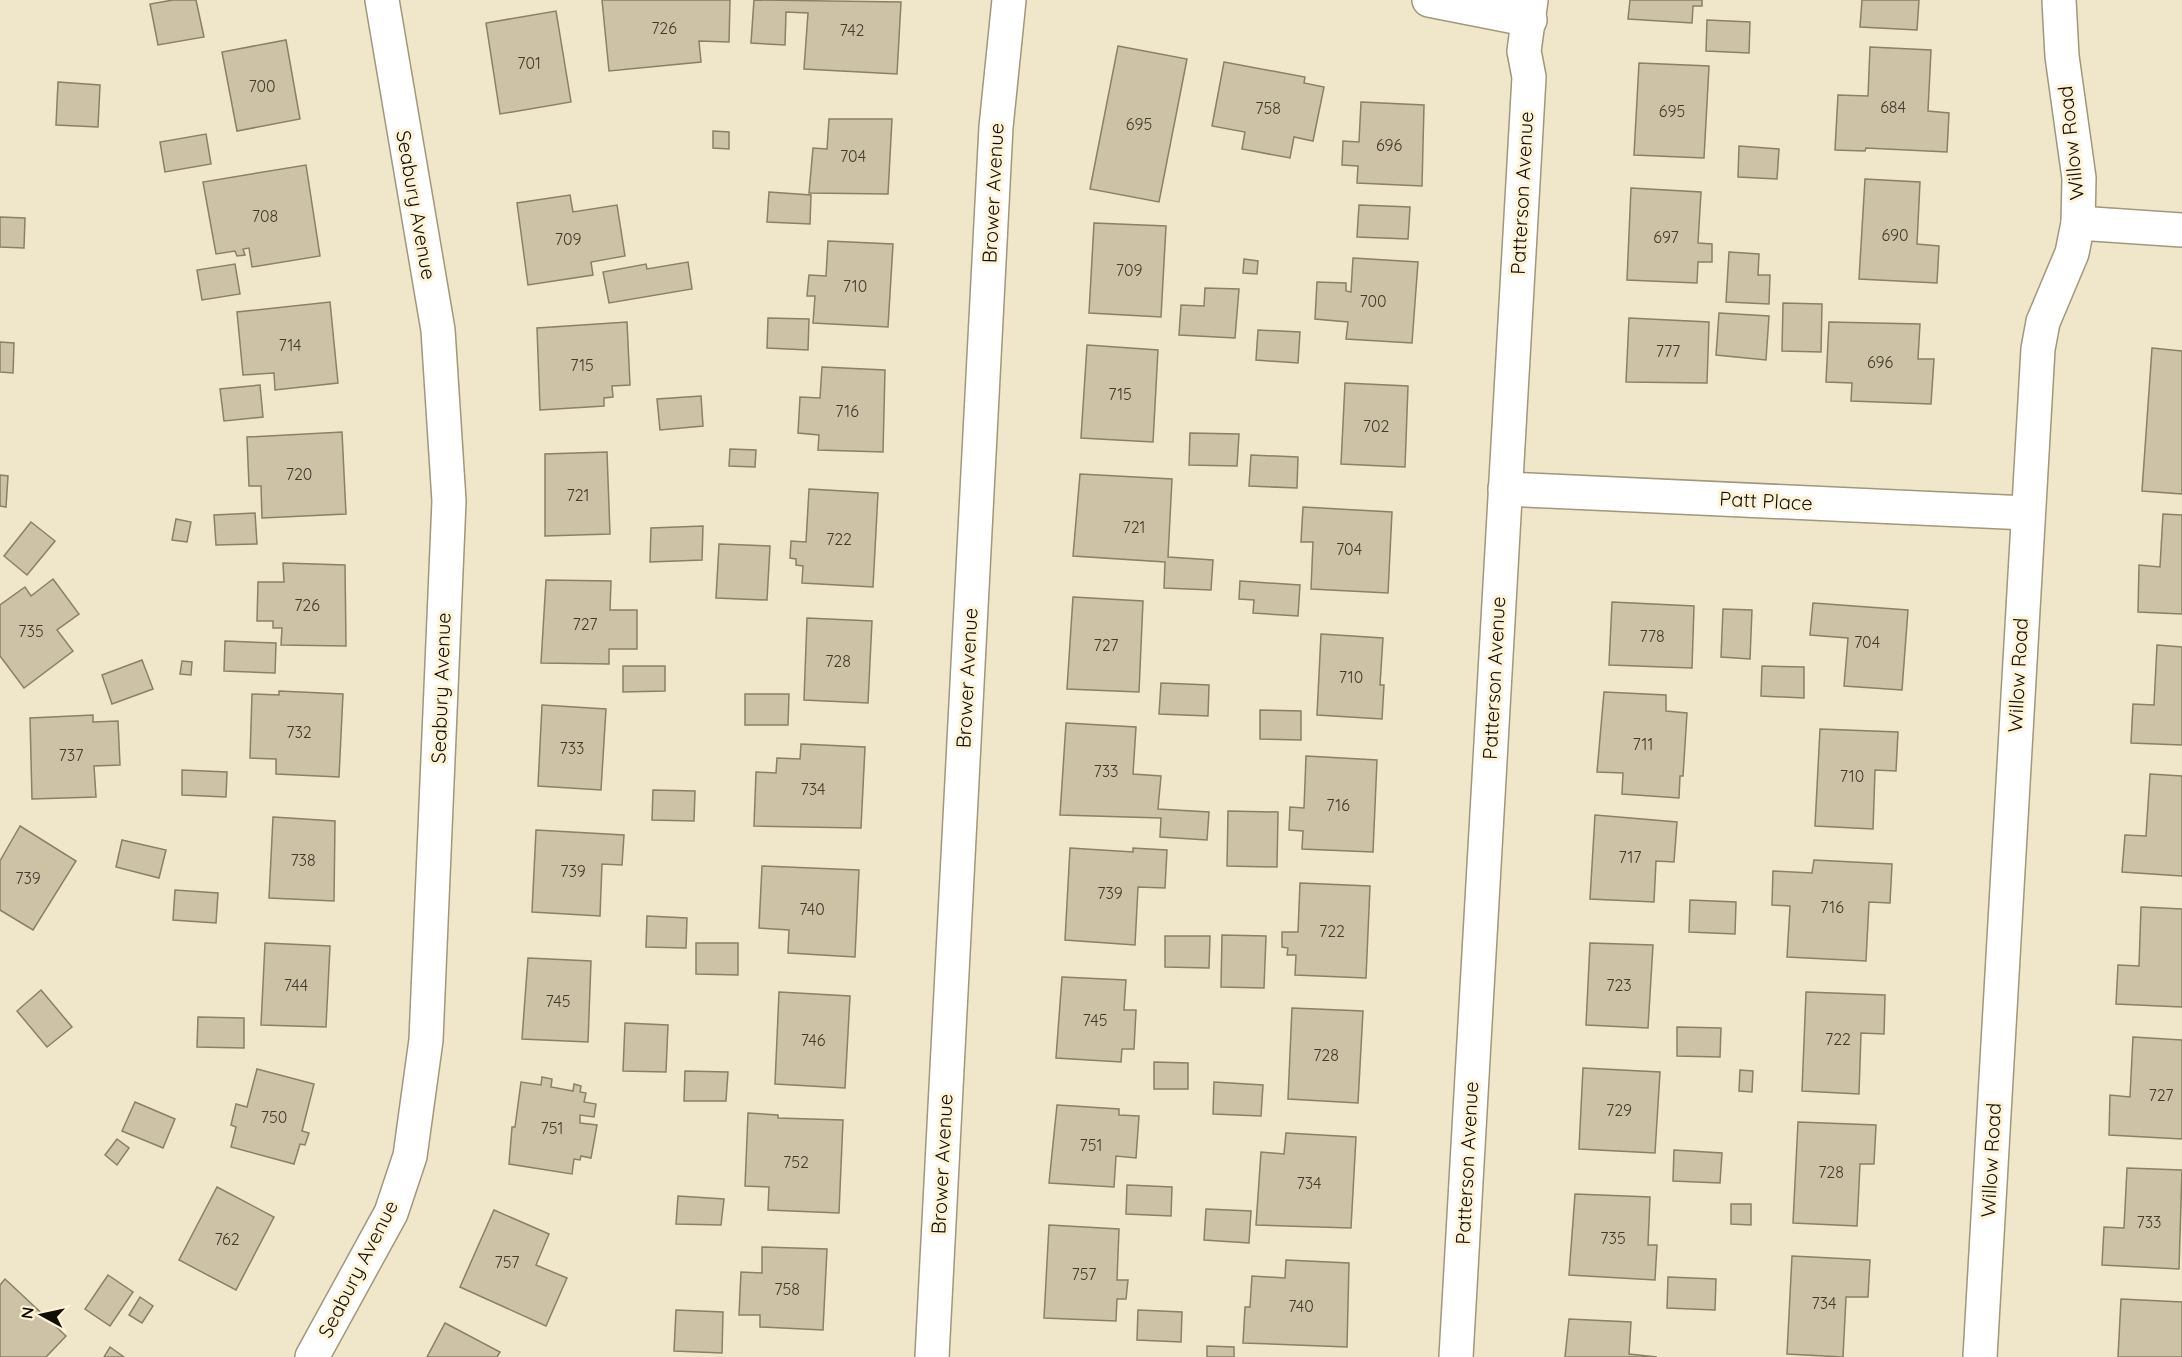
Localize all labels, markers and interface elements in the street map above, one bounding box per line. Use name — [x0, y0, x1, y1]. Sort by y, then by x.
house number: 726 — [651, 18, 677, 38]
house number: 742 — [840, 20, 865, 40]
house number: 701 — [517, 53, 541, 73]
house number: 700 — [248, 76, 276, 96]
street label: Willow Road — [2052, 85, 2089, 201]
house number: 684 — [1880, 97, 1906, 117]
house number: 758 — [1255, 98, 1281, 118]
house number: 695 — [1659, 101, 1685, 121]
street label: Patterson Avenue — [1505, 111, 1538, 275]
house number: 695 — [1126, 114, 1152, 134]
street label: Brower Avenue — [976, 122, 1009, 264]
street label: Seabury Avenue — [391, 128, 442, 282]
house number: 696 — [1376, 135, 1402, 155]
house number: 704 — [840, 146, 866, 166]
house number: 708 — [252, 206, 278, 226]
house number: 690 — [1881, 225, 1909, 245]
house number: 697 — [1653, 227, 1679, 247]
house number: 709 — [555, 229, 581, 249]
house number: 709 — [1116, 260, 1142, 280]
house number: 710 — [843, 276, 867, 296]
house number: 700 — [1359, 291, 1387, 311]
house number: 714 — [278, 335, 302, 355]
house number: 777 — [1656, 341, 1680, 361]
house number: 696 — [1867, 352, 1893, 372]
house number: 715 — [570, 355, 594, 375]
house number: 715 — [1108, 384, 1132, 404]
house number: 716 — [835, 401, 859, 421]
house number: 702 — [1363, 416, 1389, 436]
house number: 720 — [286, 464, 312, 484]
house number: 721 — [567, 485, 590, 505]
street label: Patt Place — [1719, 486, 1813, 515]
house number: 721 — [1123, 517, 1146, 537]
house number: 722 — [826, 529, 852, 549]
house number: 704 — [1336, 539, 1362, 559]
house number: 726 — [294, 595, 320, 615]
street label: Patterson Avenue — [1477, 596, 1510, 760]
street label: Brower Avenue — [950, 607, 983, 749]
street label: Seabury Avenue — [425, 612, 456, 764]
house number: 727 — [573, 614, 597, 634]
street label: Willow Road — [2002, 617, 2033, 733]
house number: 735 — [18, 621, 44, 641]
house number: 778 — [1639, 626, 1665, 646]
house number: 704 — [1854, 632, 1880, 652]
house number: 727 — [1094, 635, 1118, 655]
house number: 728 — [825, 651, 851, 671]
house number: 710 — [1339, 667, 1363, 687]
house number: 732 — [286, 722, 312, 742]
house number: 711 — [1633, 734, 1653, 754]
house number: 733 — [560, 738, 584, 758]
house number: 737 — [59, 745, 83, 765]
house number: 733 — [1094, 761, 1118, 781]
house number: 710 — [1840, 766, 1864, 786]
house number: 734 — [800, 779, 826, 799]
house number: 716 — [1326, 795, 1350, 815]
house number: 717 — [1618, 847, 1642, 867]
house number: 738 — [290, 850, 316, 870]
house number: 739 — [560, 861, 586, 881]
house number: 739 — [15, 868, 41, 888]
house number: 739 — [1097, 883, 1123, 903]
house number: 716 — [1820, 897, 1844, 917]
house number: 740 — [799, 899, 825, 919]
house number: 722 — [1319, 921, 1345, 941]
house number: 744 — [284, 975, 308, 995]
house number: 723 — [1606, 975, 1632, 995]
house number: 745 — [546, 991, 570, 1011]
house number: 745 — [1083, 1010, 1107, 1030]
house number: 722 — [1825, 1029, 1851, 1049]
house number: 746 — [801, 1030, 826, 1050]
house number: 728 — [1313, 1045, 1339, 1065]
street label: Patterson Avenue — [1450, 1081, 1483, 1245]
house number: 727 — [2149, 1085, 2173, 1105]
street label: Brower Avenue — [925, 1093, 958, 1235]
house number: 729 — [1606, 1100, 1632, 1120]
street label: Willow Road — [1975, 1102, 2006, 1218]
house number: 750 — [261, 1107, 287, 1127]
house number: 751 — [541, 1118, 563, 1138]
house number: 751 — [1080, 1135, 1102, 1155]
house number: 752 — [783, 1152, 809, 1172]
house number: 728 — [1818, 1162, 1844, 1182]
house number: 734 — [1296, 1173, 1322, 1193]
street label: Seabury Avenue — [312, 1196, 403, 1342]
house number: 733 — [2137, 1212, 2161, 1232]
house number: 735 — [1600, 1228, 1626, 1248]
house number: 762 — [214, 1229, 240, 1249]
house number: 757 — [494, 1252, 520, 1272]
house number: 757 — [1071, 1264, 1097, 1284]
house number: 758 — [774, 1279, 800, 1299]
north arrow — [12, 1285, 72, 1345]
house number: 734 — [1811, 1293, 1837, 1313]
house number: 740 — [1288, 1296, 1314, 1316]
text: N — [16, 1306, 38, 1320]

